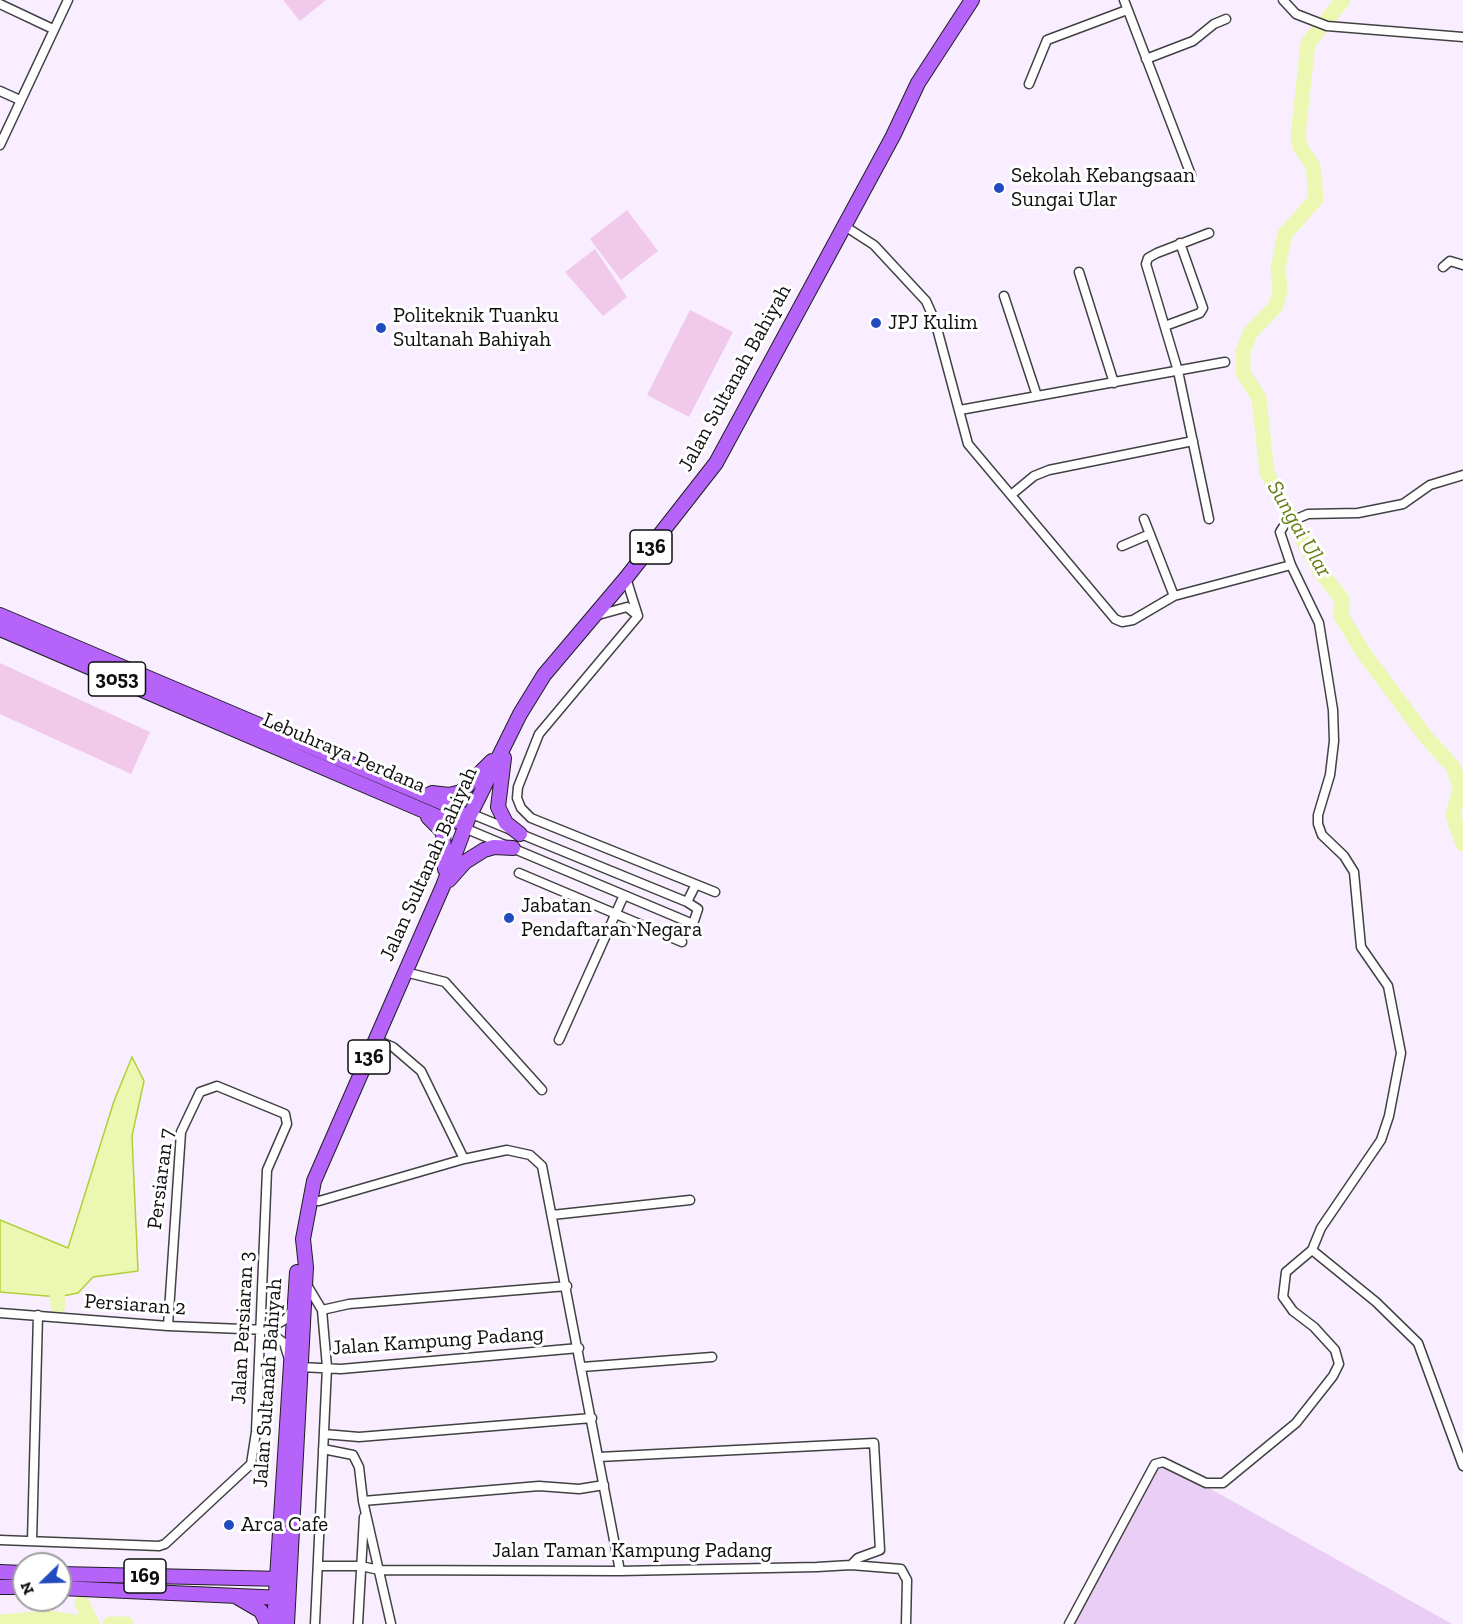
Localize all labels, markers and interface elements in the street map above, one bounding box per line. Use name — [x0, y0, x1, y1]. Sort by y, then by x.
place label: Sekolah Kebangsaan Sungai Ular — [1011, 163, 1195, 213]
marker: Sekolah Kebangsaan Sungai Ular — [992, 181, 1006, 195]
street label: Jalan Sultanah Bahiyah — [673, 280, 797, 476]
place label: Politeknik Tuanku Sultanah Bahiyah — [393, 303, 559, 353]
place label: JPJ Kulim — [888, 310, 978, 336]
marker: JPJ Kulim — [869, 316, 883, 330]
marker: Politeknik Tuanku Sultanah Bahiyah — [374, 321, 388, 335]
water label: Sungai Ular — [1261, 476, 1337, 582]
road number: 136 — [630, 530, 672, 564]
road number: 3053 — [88, 662, 146, 696]
street label: Lebuhraya Perdana — [259, 707, 429, 799]
street label: Jalan Sultanah Bahiyah — [375, 763, 483, 965]
place label: Jabatan Pendaftaran Negara — [521, 893, 702, 943]
marker: Jabatan Pendaftaran Negara — [502, 911, 516, 925]
road number: 136 — [348, 1040, 390, 1074]
street label: Persiaran 7 — [142, 1127, 180, 1231]
street label: Jalan Persiaran 3 — [226, 1251, 260, 1405]
street label: Jalan Sultanah Bahiyah — [248, 1278, 288, 1488]
street label: Persiaran 2 — [83, 1289, 187, 1321]
street label: Jalan Kampung Padang — [331, 1321, 545, 1361]
place label: Arca Cafe — [241, 1512, 328, 1538]
marker: Arca Cafe — [222, 1518, 236, 1532]
street label: Jalan Taman Kampung Padang — [492, 1538, 772, 1564]
north arrow — [12, 1552, 72, 1612]
road number: 169 — [124, 1559, 166, 1593]
text: N — [16, 1579, 38, 1598]

